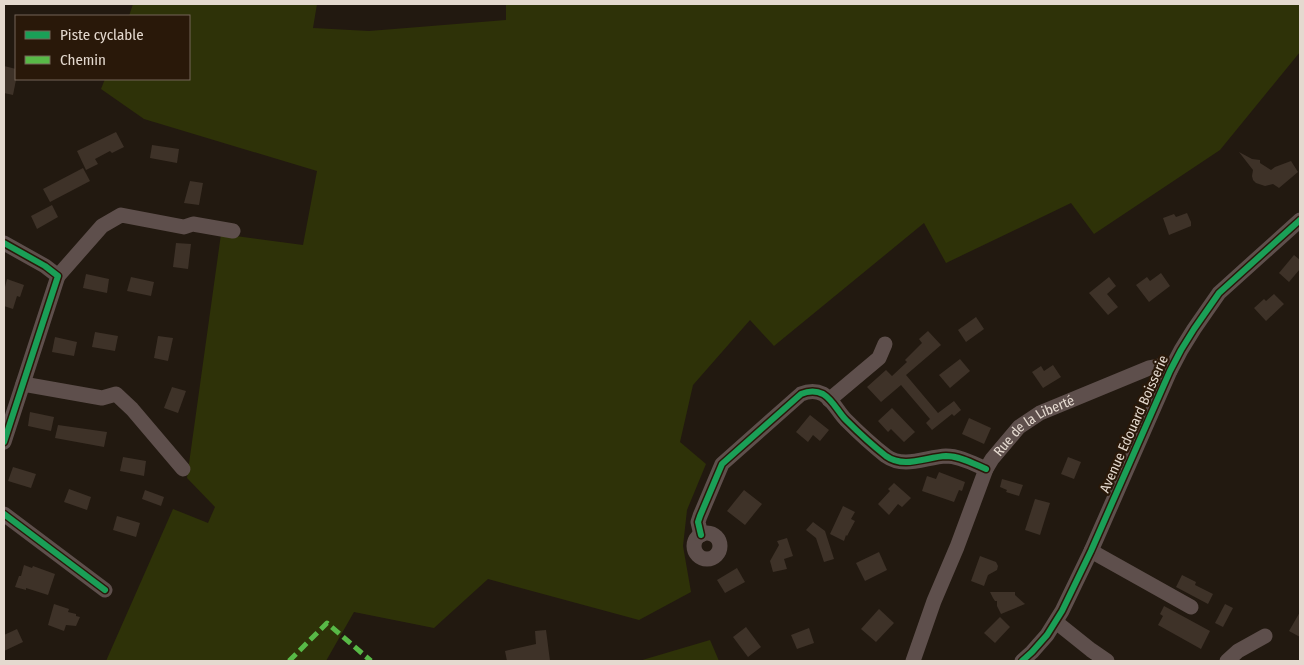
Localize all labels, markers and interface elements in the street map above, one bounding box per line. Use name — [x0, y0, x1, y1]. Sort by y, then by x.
legend — [15, 15, 190, 80]
text: Piste cyclable — [60, 26, 144, 44]
text: Chemin — [60, 51, 106, 69]
street label: Avenue Edouard Boisserie — [1096, 353, 1172, 495]
street label: Rue de la Liberté — [990, 391, 1077, 460]

